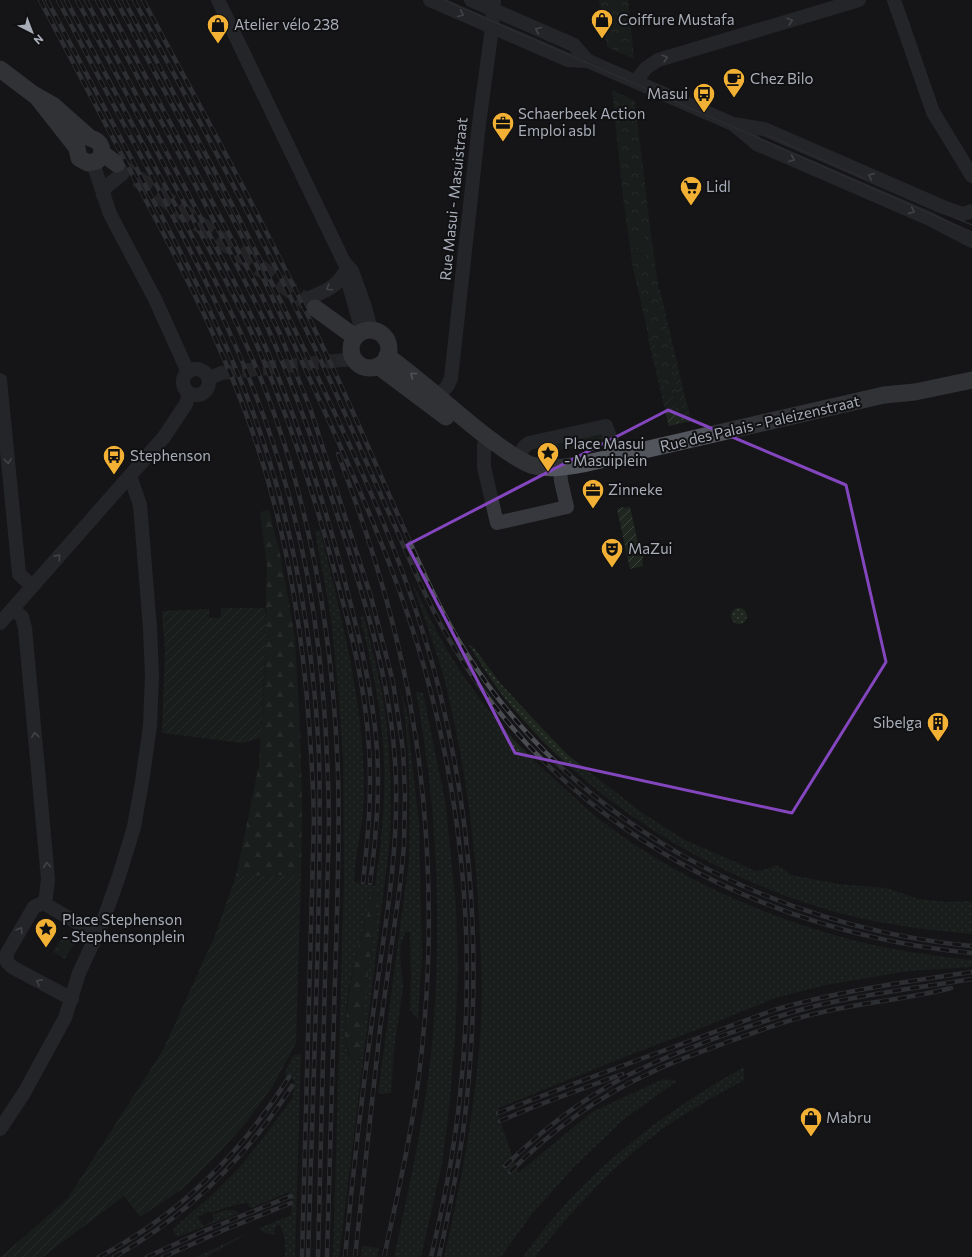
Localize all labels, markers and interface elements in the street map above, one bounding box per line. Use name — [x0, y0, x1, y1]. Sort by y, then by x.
shop icon: Coiffure Mustafa — [589, 7, 615, 40]
one-way arrow — [458, 9, 465, 17]
place label: Coiffure Mustafa — [618, 10, 735, 28]
north arrow — [12, 12, 52, 52]
shop icon: Atelier vélo 238 — [205, 12, 231, 45]
place label: Atelier vélo 238 — [234, 15, 339, 33]
one-way arrow — [786, 17, 793, 26]
one-way arrow — [535, 26, 542, 34]
text: N — [32, 32, 46, 47]
one-way arrow — [662, 54, 669, 63]
cafe icon: Chez Bilo — [721, 66, 747, 99]
place label: Chez Bilo — [750, 69, 813, 87]
bus stop icon: Masui — [691, 81, 717, 114]
place label: Masui — [647, 84, 688, 102]
place label: Schaerbeek Action Emploi asbl — [518, 104, 645, 139]
office icon: Schaerbeek Action Emploi asbl — [490, 110, 516, 143]
street label: Rue Masui - Masuistraat — [435, 116, 471, 281]
one-way arrow — [789, 155, 796, 163]
one-way arrow — [868, 173, 876, 181]
supermarket icon: Lidl — [678, 174, 704, 207]
place label: Lidl — [706, 177, 731, 195]
one-way arrow — [908, 207, 915, 215]
one-way arrow — [326, 284, 333, 291]
one-way arrow — [411, 373, 418, 380]
street label: Rue des Palais - Paleizenstraat — [658, 391, 861, 455]
place label: Place Masui - Masuiplein — [564, 434, 647, 469]
place icon: Place Masui - Masuiplein — [535, 440, 561, 473]
bus stop icon: Stephenson — [101, 443, 127, 476]
place label: Stephenson — [130, 446, 211, 464]
one-way arrow — [3, 457, 12, 464]
office icon: Zinneke — [580, 477, 606, 510]
place label: Zinneke — [608, 480, 663, 498]
theatre icon: MaZui — [599, 536, 625, 569]
place label: MaZui — [628, 539, 672, 557]
one-way arrow — [53, 554, 61, 562]
building icon: Sibelga — [925, 710, 951, 743]
place label: Sibelga — [873, 713, 922, 731]
one-way arrow — [31, 732, 40, 738]
one-way arrow — [43, 862, 52, 868]
place label: Place Stephenson - Stephensonplein — [62, 910, 185, 945]
place icon: Place Stephenson - Stephensonplein — [33, 916, 59, 949]
one-way arrow — [16, 927, 23, 934]
one-way arrow — [35, 980, 43, 987]
shop icon: Mabru — [798, 1105, 824, 1138]
place label: Mabru — [826, 1108, 871, 1126]

